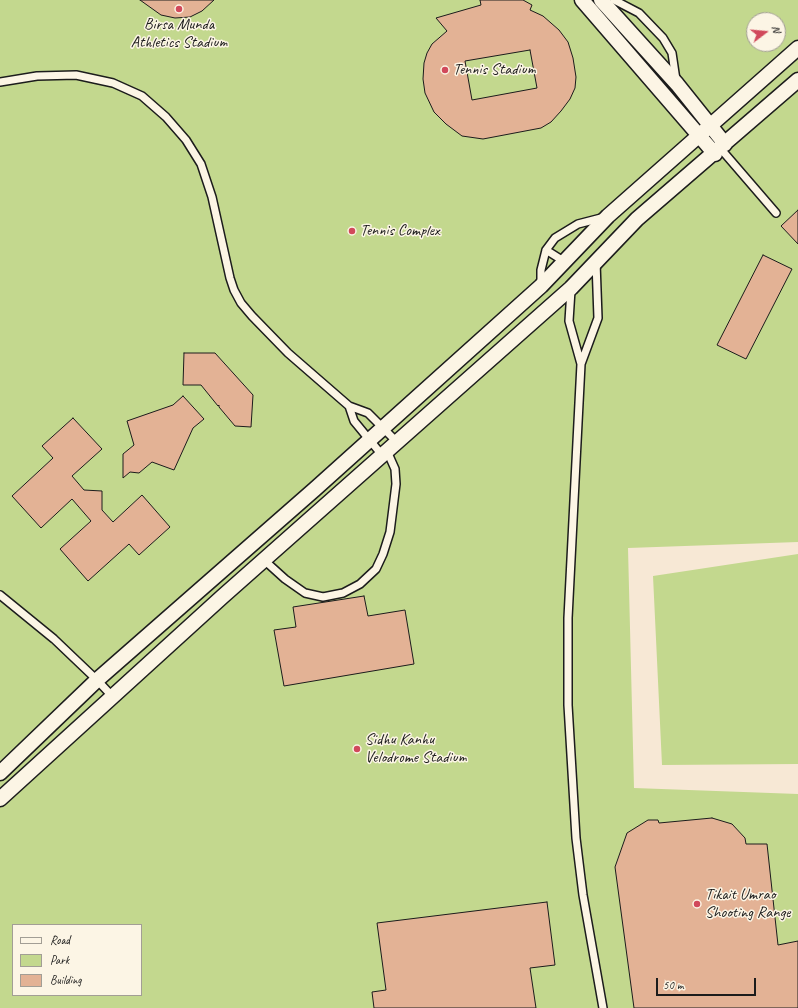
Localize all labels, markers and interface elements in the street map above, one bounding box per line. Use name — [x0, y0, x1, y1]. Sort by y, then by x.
marker: Birsa Munda Athletics Stadium — [174, 4, 184, 14]
north arrow — [746, 12, 786, 52]
place label: Birsa Munda Athletics Stadium — [131, 15, 227, 53]
text: N — [769, 24, 784, 34]
place label: Tennis Stadium — [453, 60, 535, 80]
marker: Tennis Stadium — [440, 65, 450, 75]
place label: Tennis Complex — [360, 221, 439, 241]
marker: Tennis Complex — [347, 226, 357, 236]
place label: Sidhu Kanhu Velodrome Stadium — [365, 730, 466, 768]
marker: Sidhu Kanhu Velodrome Stadium — [352, 744, 362, 754]
place label: Tikait Umrao Shooting Range — [705, 885, 790, 923]
marker: Tikait Umrao Shooting Range — [692, 899, 702, 909]
legend — [12, 924, 142, 996]
text: Road — [50, 932, 70, 948]
text: Park — [50, 952, 69, 968]
scale bar — [658, 970, 758, 996]
text: Building — [50, 972, 82, 988]
text: 50 m — [663, 977, 683, 993]

